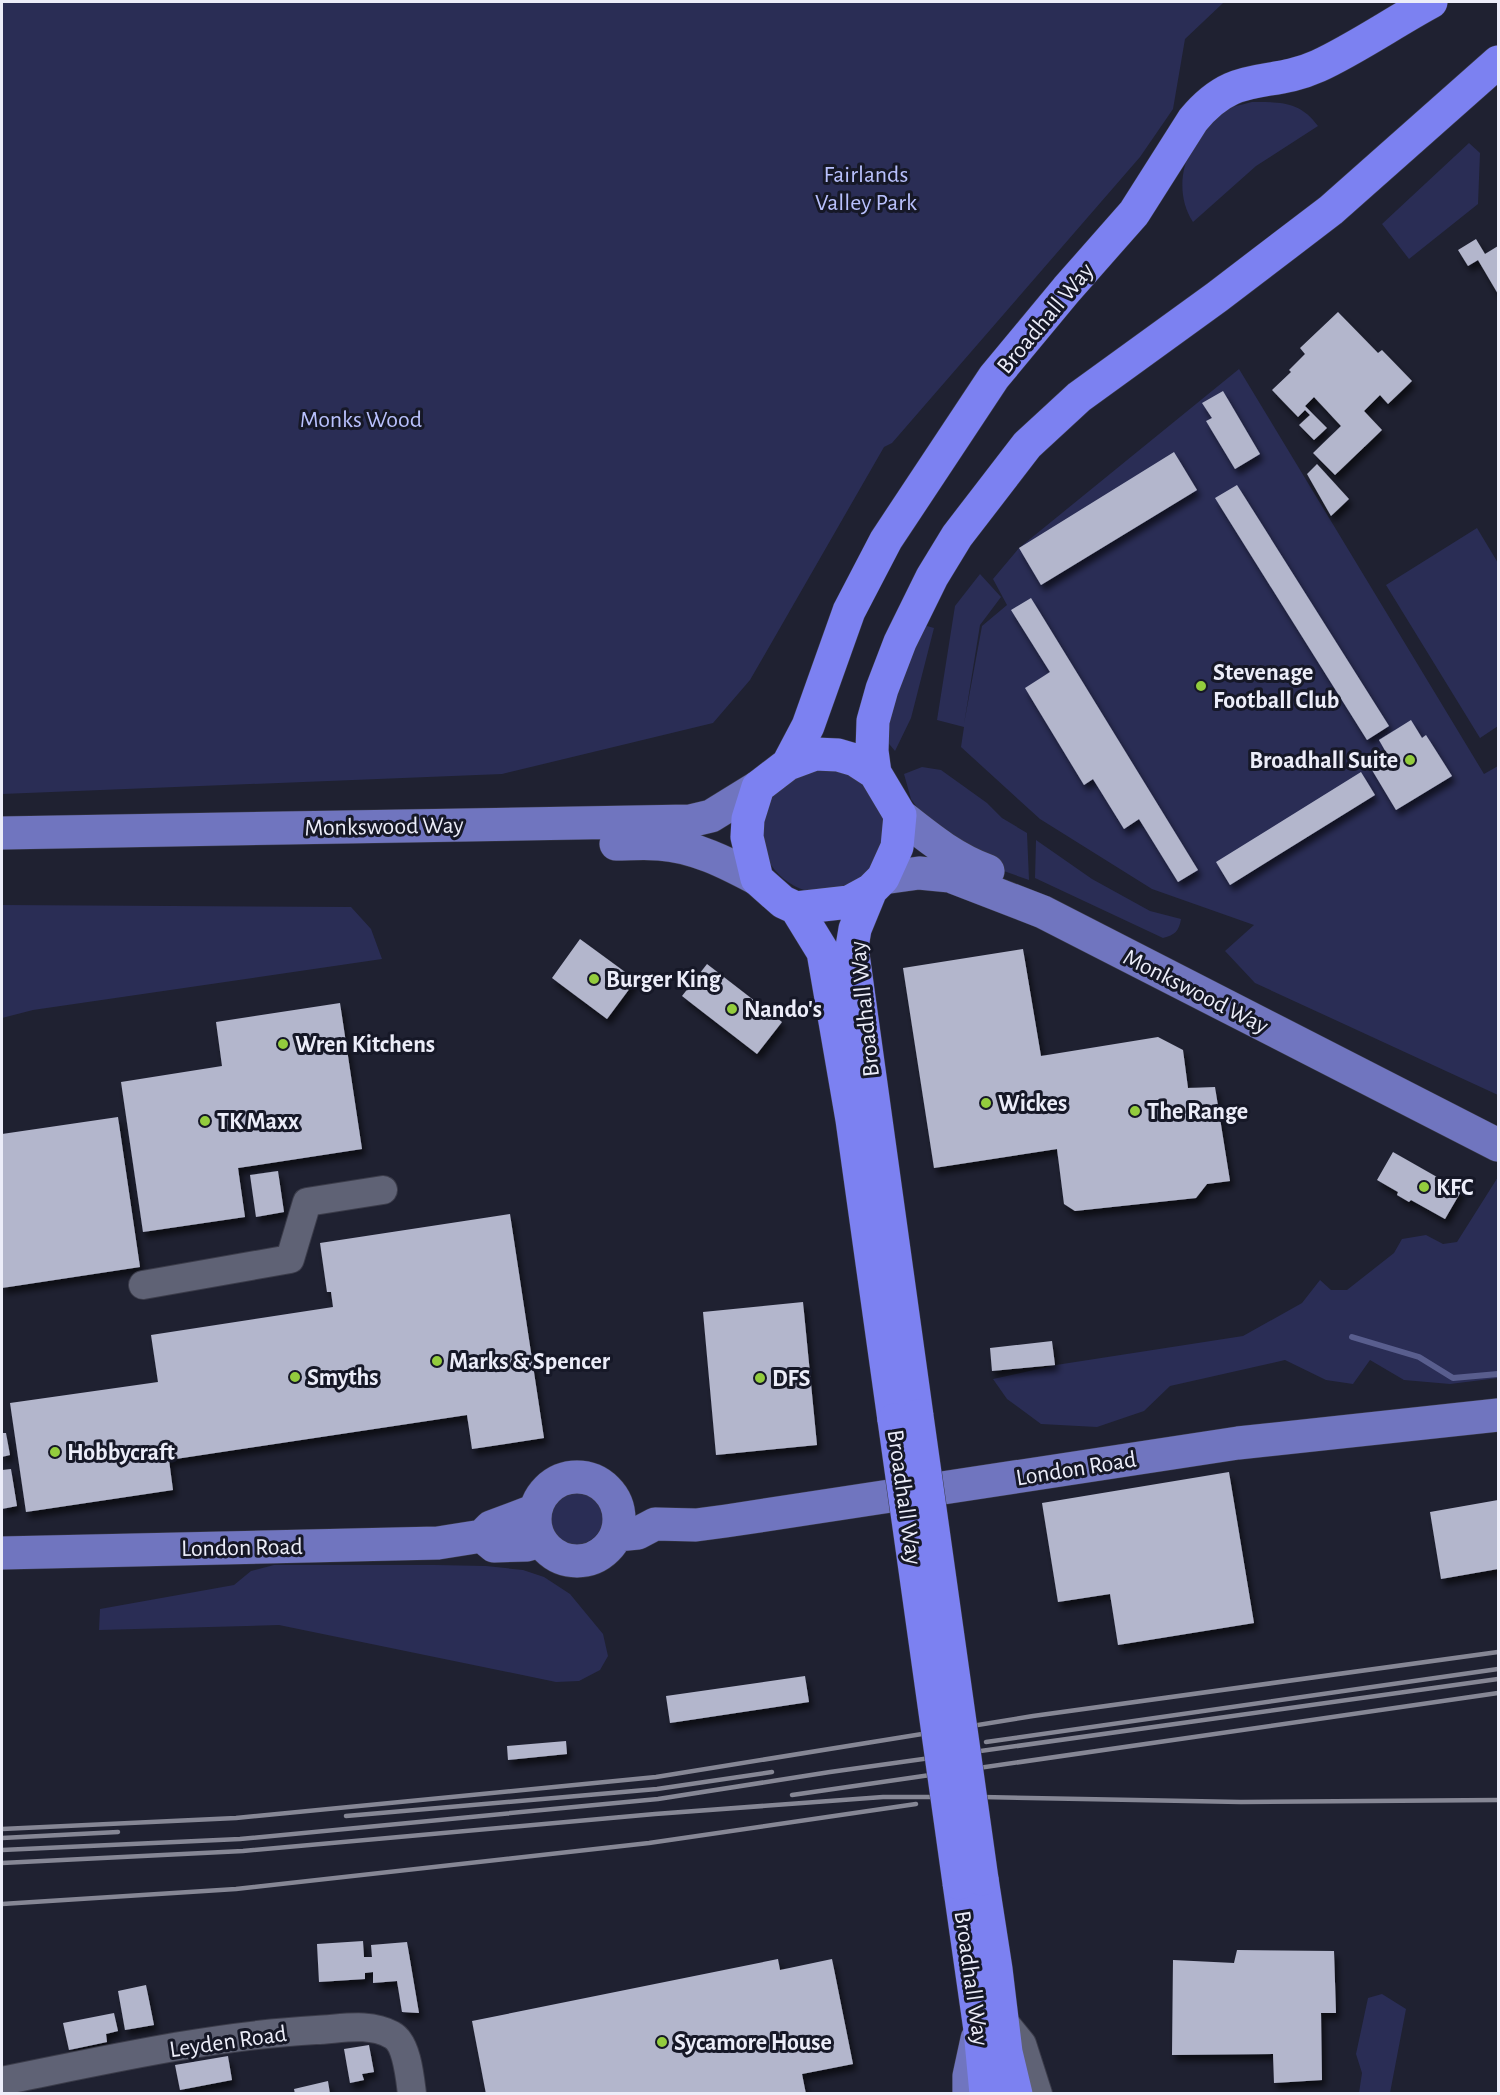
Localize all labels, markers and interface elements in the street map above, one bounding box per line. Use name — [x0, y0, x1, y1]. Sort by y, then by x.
park label: Fairlands Valley Park — [815, 163, 917, 215]
street label: Broadhall Way — [993, 259, 1099, 379]
park label: Monks Wood — [300, 408, 422, 432]
place label: Stevenage Football Club — [1213, 661, 1339, 713]
marker: Stevenage Football Club — [1194, 679, 1208, 693]
place label: Broadhall Suite — [1249, 749, 1398, 773]
marker: Broadhall Suite — [1403, 753, 1417, 767]
street label: Monkswood Way — [304, 814, 464, 840]
street label: Broadhall Way — [846, 940, 884, 1078]
street label: Monkswood Way — [1119, 945, 1272, 1039]
place label: Burger King — [606, 968, 722, 992]
marker: Burger King — [587, 972, 601, 986]
place label: Nando's — [744, 998, 822, 1022]
marker: Nando's — [725, 1002, 739, 1016]
place label: Wren Kitchens — [295, 1033, 435, 1057]
marker: Wren Kitchens — [276, 1037, 290, 1051]
place label: Wickes — [998, 1092, 1067, 1116]
marker: Wickes — [979, 1096, 993, 1110]
place label: The Range — [1147, 1100, 1248, 1124]
marker: The Range — [1128, 1104, 1142, 1118]
place label: TK Maxx — [217, 1110, 299, 1134]
marker: TK Maxx — [198, 1114, 212, 1128]
place label: KFC — [1436, 1176, 1474, 1200]
marker: KFC — [1417, 1180, 1431, 1194]
place label: Marks & Spencer — [449, 1350, 611, 1374]
marker: Marks & Spencer — [430, 1354, 444, 1368]
place label: Smyths — [307, 1366, 379, 1390]
place label: DFS — [772, 1367, 811, 1391]
marker: Smyths — [288, 1370, 302, 1384]
marker: DFS — [753, 1371, 767, 1385]
street label: Broadhall Way — [883, 1428, 925, 1566]
place label: Hobbycraft — [67, 1441, 175, 1465]
marker: Hobbycraft — [48, 1445, 62, 1459]
street label: London Road — [1014, 1448, 1138, 1490]
street label: London Road — [181, 1535, 303, 1561]
street label: Broadhall Way — [950, 1909, 992, 2047]
street label: Leyden Road — [168, 2022, 288, 2062]
place label: Sycamore House — [674, 2031, 832, 2055]
marker: Sycamore House — [655, 2035, 669, 2049]

